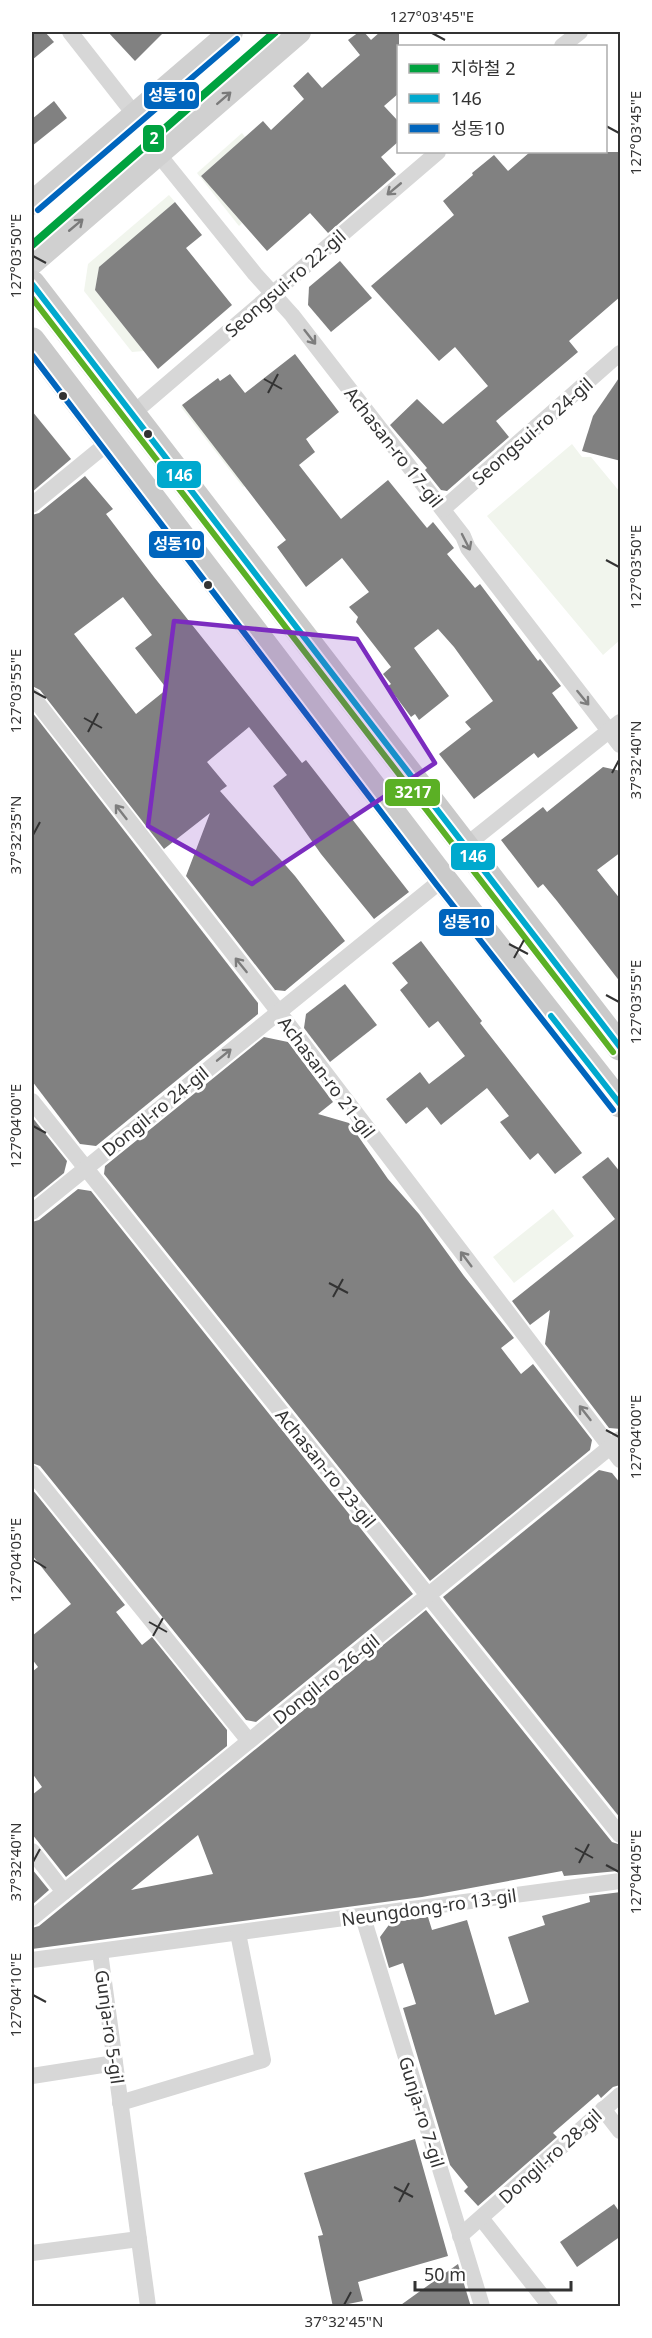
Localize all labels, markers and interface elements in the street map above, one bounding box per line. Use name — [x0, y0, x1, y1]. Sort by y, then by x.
text: 127°03'45"E — [390, 6, 474, 26]
legend — [397, 45, 607, 153]
text: 지하철 2 — [451, 56, 516, 80]
line badge: 성동10 — [143, 81, 200, 110]
text: 성동10 — [148, 84, 196, 106]
text: 146 — [451, 86, 482, 110]
one-way arrow — [216, 91, 231, 105]
text: 127°03'45"E — [625, 91, 645, 175]
text: 성동10 — [451, 116, 505, 140]
line badge: 2 — [142, 124, 165, 153]
text: 2 — [149, 127, 159, 149]
one-way arrow — [387, 182, 402, 196]
text: 127°03'50"E — [5, 214, 25, 298]
one-way arrow — [68, 219, 84, 232]
street label: Seongsui-ro 22-gil — [220, 224, 350, 342]
one-way arrow — [303, 329, 316, 345]
street label: Seongsui-ro 24-gil — [467, 372, 597, 490]
street label: Achasan-ro 17-gil — [339, 382, 449, 512]
unlabelled marker — [57, 390, 69, 402]
unlabelled marker — [142, 428, 154, 440]
line badge: 146 — [156, 460, 202, 489]
text: 146 — [165, 464, 193, 486]
text: 127°03'50"E — [625, 525, 645, 609]
line badge: 성동10 — [148, 530, 205, 559]
text: 성동10 — [153, 533, 201, 555]
one-way arrow — [460, 533, 472, 551]
unlabelled marker — [202, 579, 214, 591]
text: 127°03'55"E — [5, 649, 25, 733]
one-way arrow — [576, 690, 590, 705]
text: 37°32'40"N — [625, 721, 645, 799]
line badge: 3217 — [384, 778, 441, 807]
text: 3217 — [395, 781, 431, 803]
text: 37°32'35"N — [5, 796, 25, 874]
one-way arrow — [114, 804, 127, 820]
line badge: 146 — [450, 842, 496, 871]
text: 146 — [459, 845, 487, 867]
line badge: 성동10 — [438, 908, 495, 937]
text: 성동10 — [442, 911, 490, 933]
one-way arrow — [235, 958, 248, 974]
text: 127°03'55"E — [625, 960, 645, 1044]
street label: Achasan-ro 21-gil — [273, 1011, 381, 1143]
one-way arrow — [215, 1049, 231, 1062]
street label: Dongil-ro 24-gil — [97, 1061, 213, 1161]
text: 127°04'00"E — [5, 1084, 25, 1168]
one-way arrow — [459, 1251, 472, 1267]
text: 127°04'00"E — [625, 1395, 645, 1479]
street label: Achasan-ro 23-gil — [271, 1404, 381, 1532]
one-way arrow — [578, 1406, 591, 1422]
text: 127°04'05"E — [5, 1518, 25, 1602]
street label: Dongil-ro 26-gil — [268, 1629, 384, 1729]
text: 37°32'40"N — [5, 1823, 25, 1901]
text: 127°04'05"E — [625, 1830, 645, 1914]
street label: Neungdong-ro 13-gil — [340, 1883, 518, 1931]
text: 127°04'10"E — [5, 1953, 25, 2037]
street label: Gunja-ro 5-gil — [90, 1968, 130, 2086]
street label: Gunja-ro 7-gil — [394, 2054, 450, 2170]
street label: Dongil-ro 28-gil — [493, 2103, 607, 2209]
scale bar — [415, 2254, 571, 2292]
text: 50 m — [424, 2262, 466, 2286]
text: 37°32'45"N — [305, 2311, 383, 2331]

